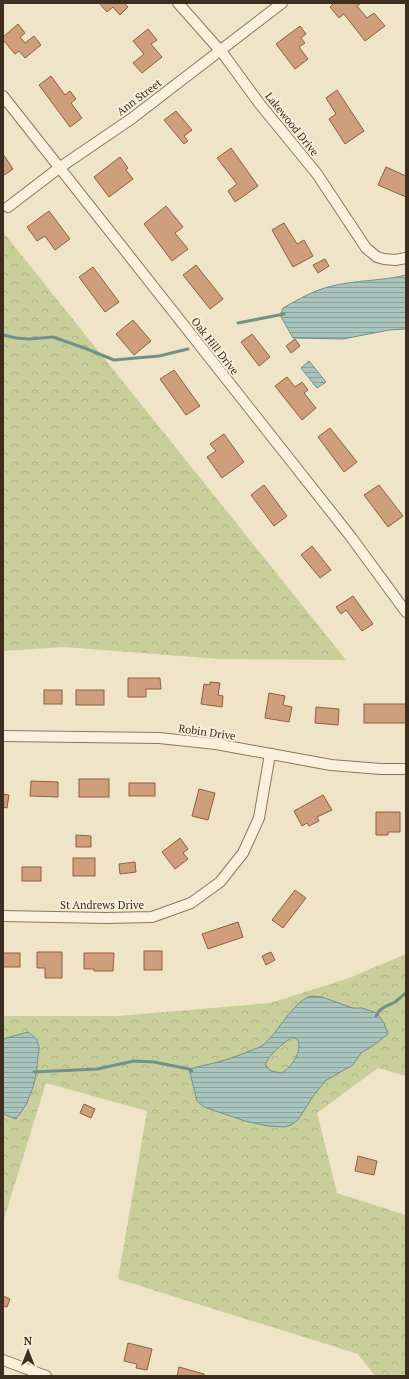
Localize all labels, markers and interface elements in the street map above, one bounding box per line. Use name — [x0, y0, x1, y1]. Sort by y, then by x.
street label: Ann Street — [114, 76, 164, 118]
street label: Lakewood Drive — [262, 89, 322, 159]
street label: Oak Hill Drive — [188, 315, 242, 378]
street label: Robin Drive — [177, 721, 237, 743]
street label: St Andrews Drive — [60, 898, 144, 912]
north arrow — [8, 1331, 48, 1371]
text: N — [24, 1334, 33, 1348]

